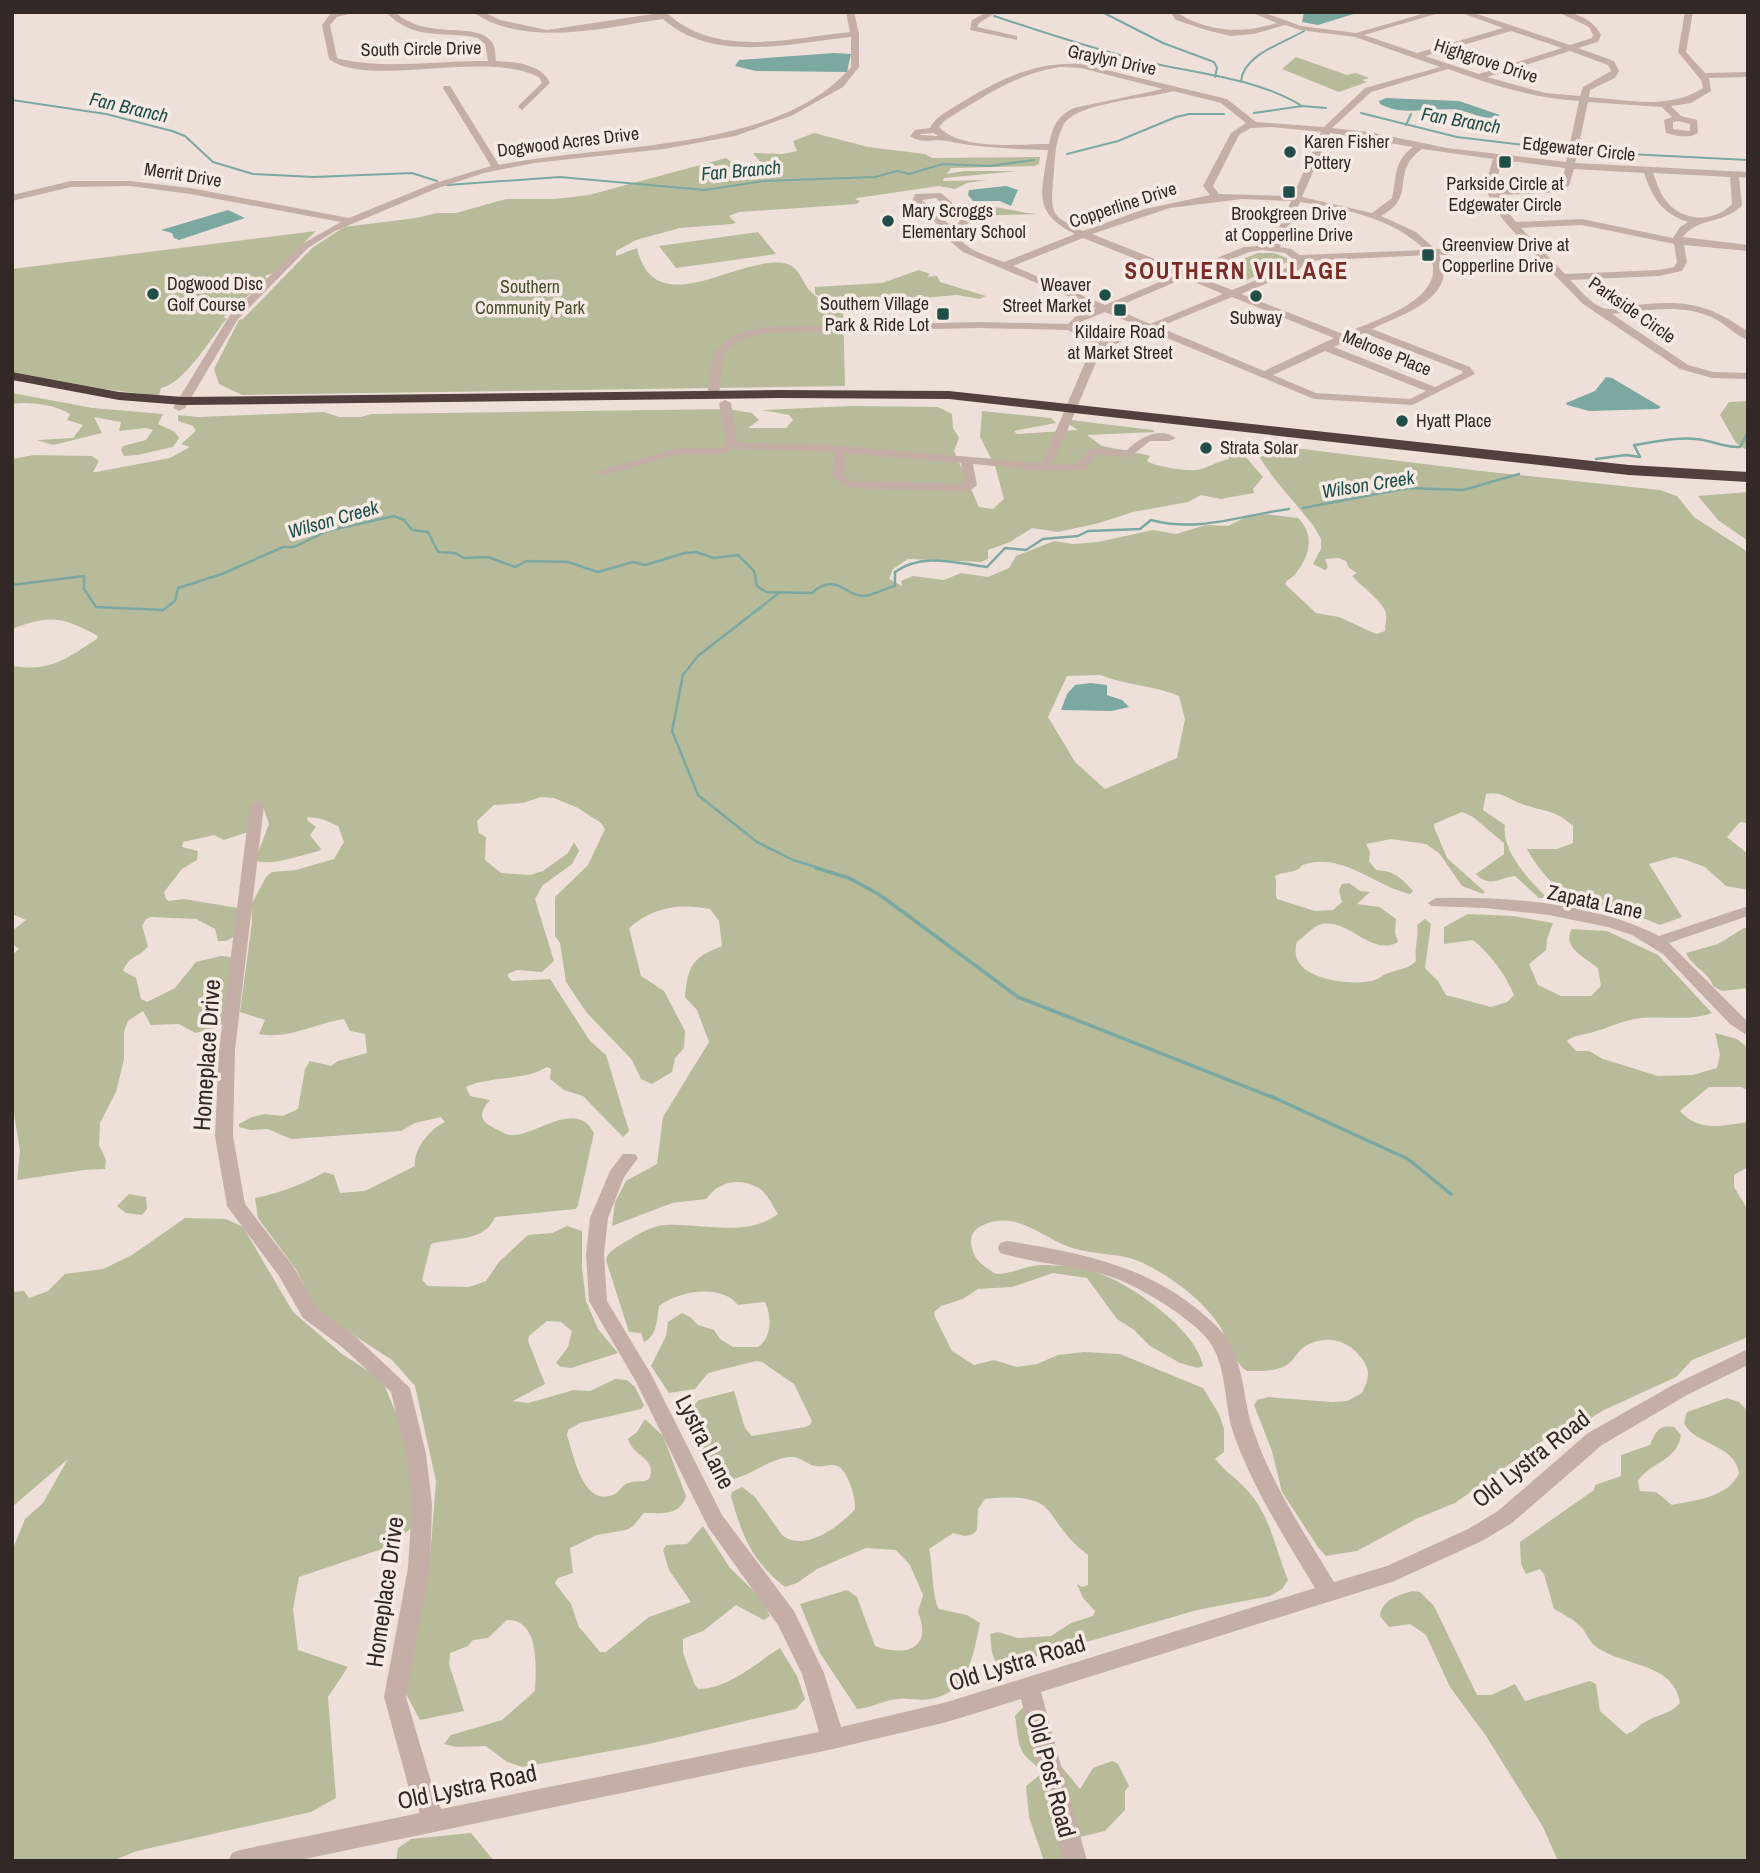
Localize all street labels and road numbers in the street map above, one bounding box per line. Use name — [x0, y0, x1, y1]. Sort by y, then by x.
street label: Highgrove Drive — [1431, 32, 1541, 89]
street label: South Circle Drive — [360, 35, 481, 62]
street label: Graylyn Drive — [1065, 38, 1159, 81]
street label: Dogwood Acres Drive — [496, 120, 640, 163]
street label: Edgewater Circle — [1521, 130, 1637, 167]
street label: Merrit Drive — [143, 156, 224, 193]
street label: Copperline Drive — [1066, 175, 1180, 234]
street label: Parkside Circle — [1584, 270, 1681, 349]
street label: Melrose Place — [1339, 323, 1435, 382]
street label: Zapata Lane — [1545, 877, 1645, 926]
street label: Homeplace Drive — [185, 978, 227, 1132]
street label: Lystra Lane — [668, 1389, 743, 1494]
street label: Old Lystra Road — [1465, 1402, 1596, 1514]
street label: Homeplace Drive — [358, 1514, 410, 1669]
street label: Old Lystra Road — [944, 1626, 1089, 1698]
street label: Old Post Road — [1020, 1709, 1084, 1841]
street label: Old Lystra Road — [394, 1756, 539, 1816]

